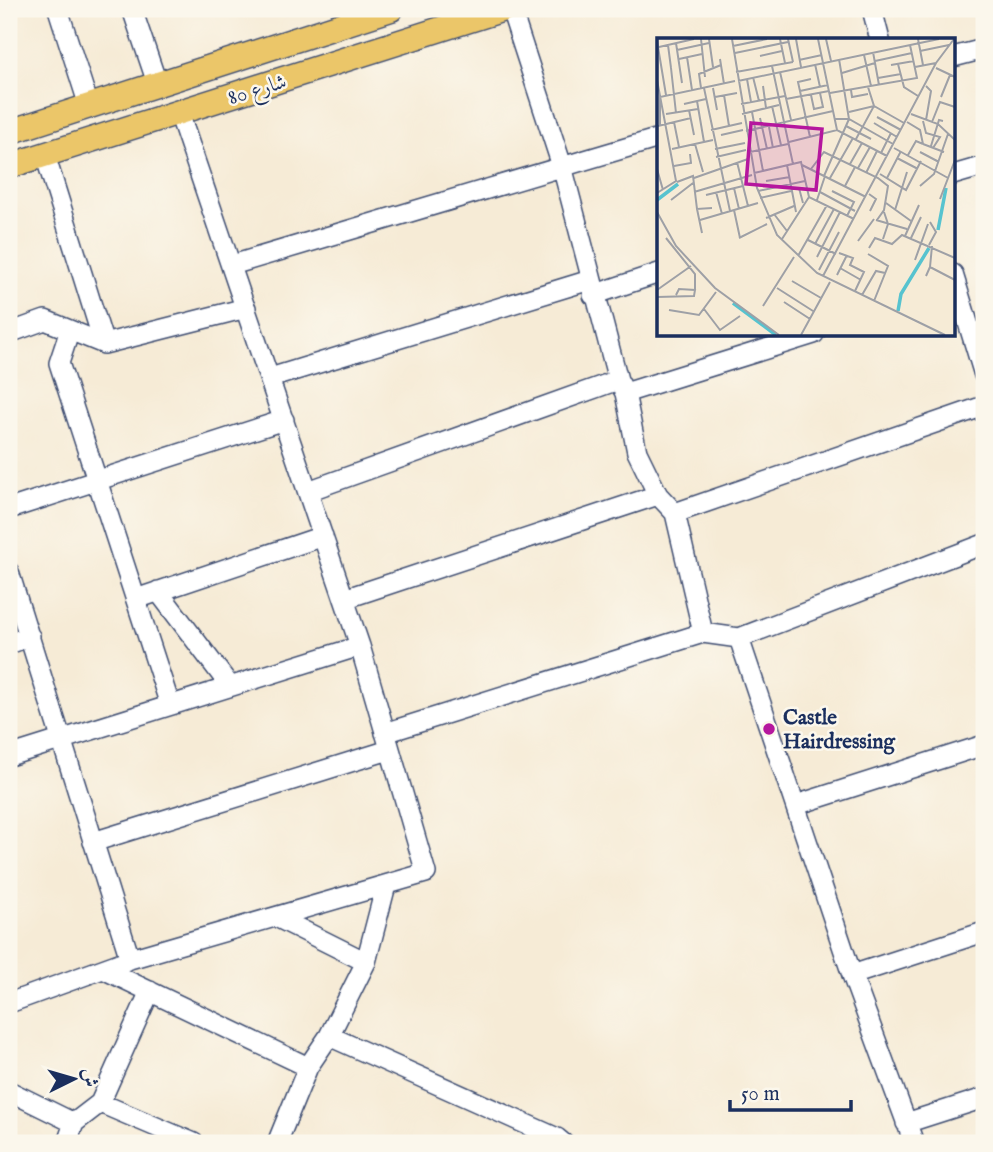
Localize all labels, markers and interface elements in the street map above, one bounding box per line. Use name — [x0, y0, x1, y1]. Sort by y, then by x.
inset map — [657, 38, 954, 336]
street label: شارع 80 — [225, 69, 291, 115]
place label: Castle Hairdressing — [783, 705, 896, 756]
marker: Castle Hairdressing — [761, 721, 777, 737]
north arrow — [38, 1044, 108, 1114]
text: ش — [76, 1067, 102, 1088]
scale bar — [730, 1068, 851, 1112]
text: 50 m — [741, 1081, 780, 1108]

